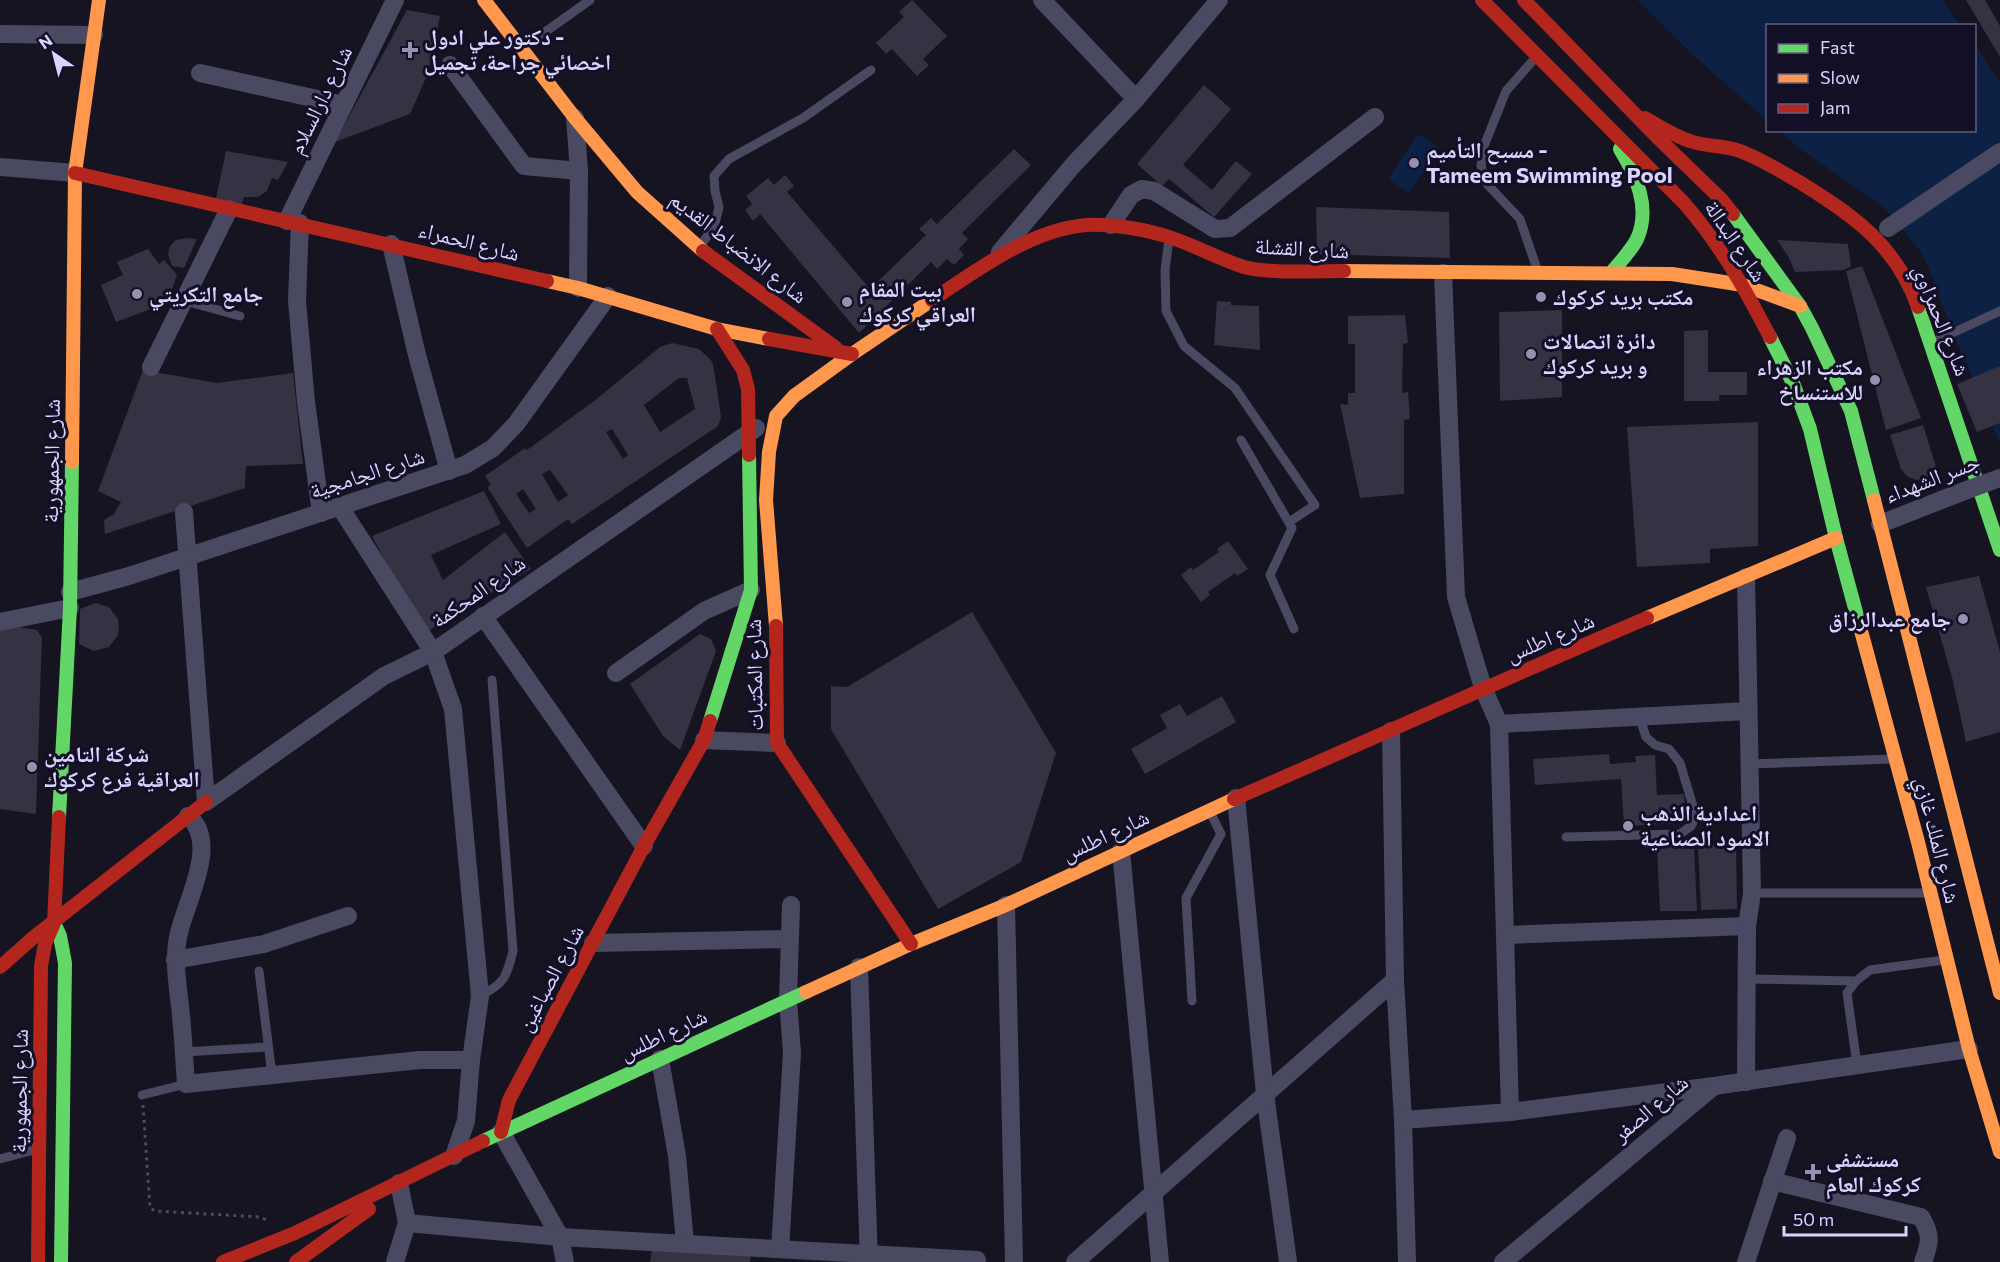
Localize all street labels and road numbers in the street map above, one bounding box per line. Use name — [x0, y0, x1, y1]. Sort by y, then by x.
street label: شارع دارالسلام — [282, 41, 359, 159]
street label: شارع الانضباط القديم — [664, 185, 813, 310]
street label: شارع البدالة — [1698, 195, 1774, 287]
street label: شارع الحمراء — [415, 215, 523, 267]
street label: شارع القشلة — [1254, 232, 1350, 264]
street label: شارع الحمزاوي — [1904, 260, 1977, 381]
street label: شارع الجمهورية — [36, 399, 66, 523]
street label: شارع الجامجية — [306, 441, 428, 505]
street label: جسر الشهداء — [1880, 447, 1983, 508]
street label: شارع المحكمة — [425, 548, 531, 634]
street label: شارع اطلس — [1501, 606, 1599, 668]
street label: شارع المكتبات — [739, 619, 769, 731]
street label: شارع الملك غازي — [1905, 774, 1967, 907]
street label: شارع اطلس — [1057, 803, 1153, 867]
street label: شارع الصباغين — [510, 920, 590, 1036]
street label: شارع اطلس — [615, 1002, 711, 1066]
street label: شارع الجمهورية — [4, 1029, 34, 1153]
street label: شارع الصفر — [1606, 1068, 1694, 1148]

